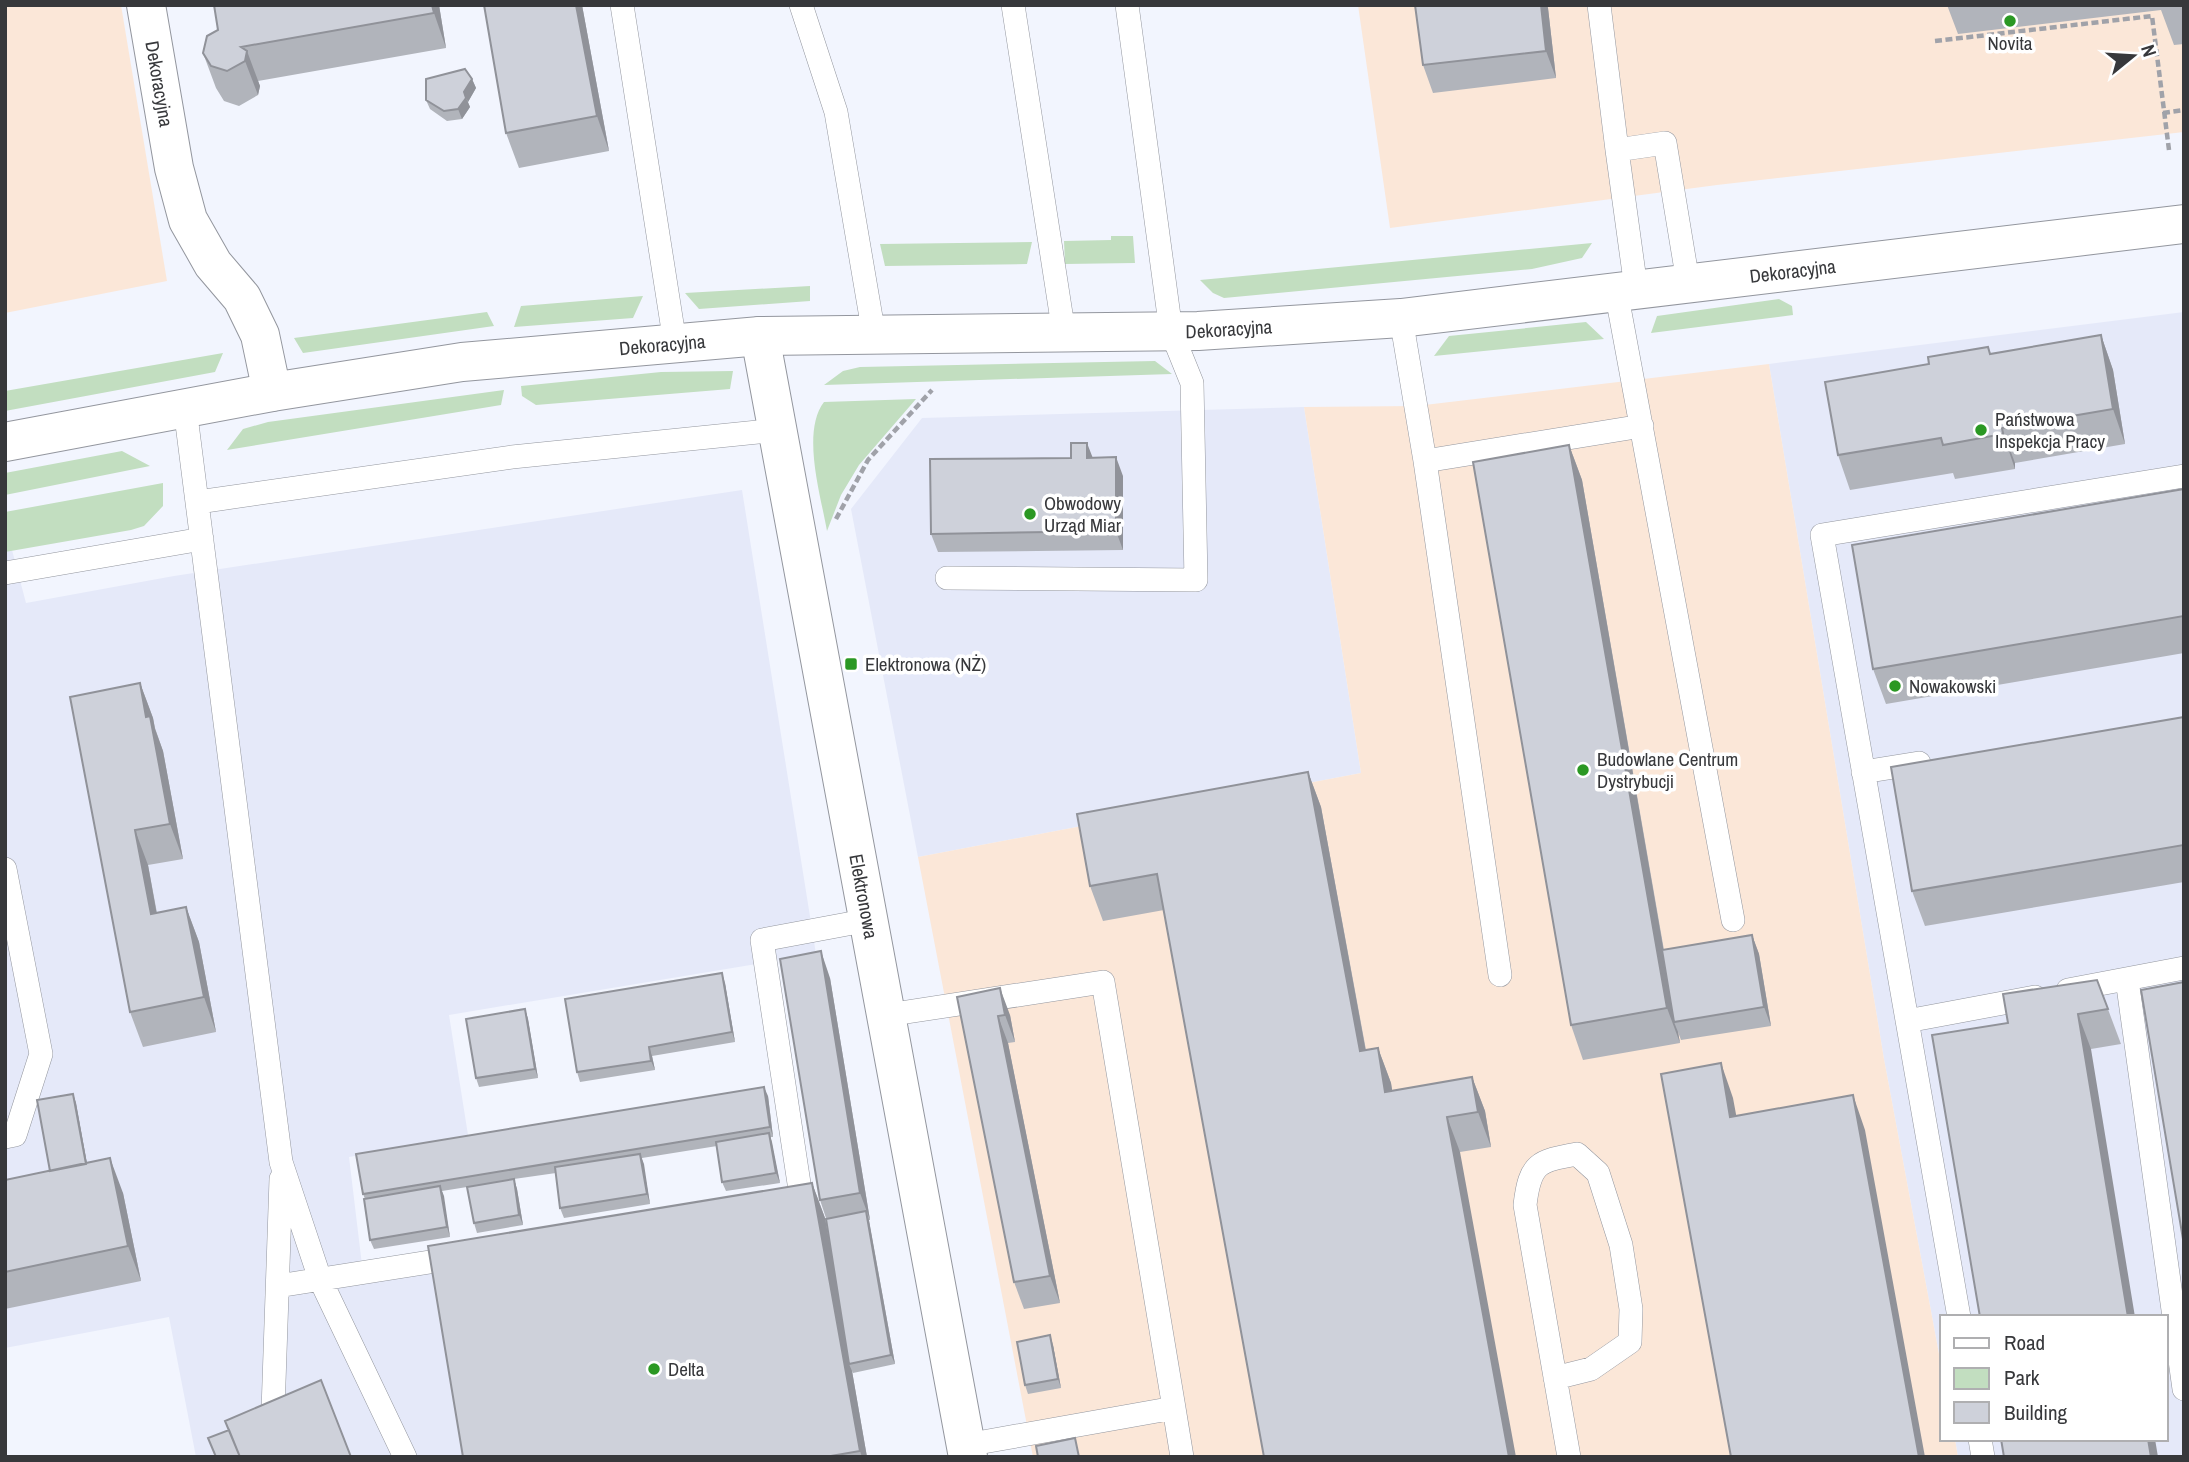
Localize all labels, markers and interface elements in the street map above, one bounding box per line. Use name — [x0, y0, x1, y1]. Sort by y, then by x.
marker: Novita — [2002, 13, 2018, 29]
north arrow — [2098, 21, 2168, 91]
place label: Novita — [1987, 30, 2033, 56]
street label: Dekoracyjna — [139, 39, 180, 129]
text: N — [2135, 41, 2163, 60]
street label: Dekoracyjna — [1748, 253, 1838, 289]
street label: Dekoracyjna — [1185, 313, 1273, 344]
street label: Dekoracyjna — [618, 328, 707, 361]
place label: Państwowa Inspekcja Pracy — [1995, 406, 2105, 454]
marker: Państwowa Inspekcja Pracy — [1973, 422, 1989, 438]
place label: Obwodowy Urząd Miar — [1044, 490, 1122, 538]
marker: Obwodowy Urząd Miar — [1022, 506, 1038, 522]
place label: Elektronowa (NŻ) — [865, 651, 986, 677]
marker: Elektronowa (NŻ) — [843, 656, 859, 672]
place label: Nowakowski — [1909, 673, 1996, 699]
marker: Nowakowski — [1887, 678, 1903, 694]
place label: Budowlane Centrum Dystrybucji — [1597, 746, 1738, 794]
marker: Budowlane Centrum Dystrybucji — [1575, 762, 1591, 778]
street label: Elektronowa — [843, 852, 885, 941]
legend — [1940, 1315, 2168, 1441]
text: Road — [2004, 1328, 2045, 1357]
place label: Delta — [668, 1356, 705, 1382]
marker: Delta — [646, 1361, 662, 1377]
text: Park — [2004, 1363, 2040, 1392]
text: Building — [2004, 1398, 2068, 1427]

